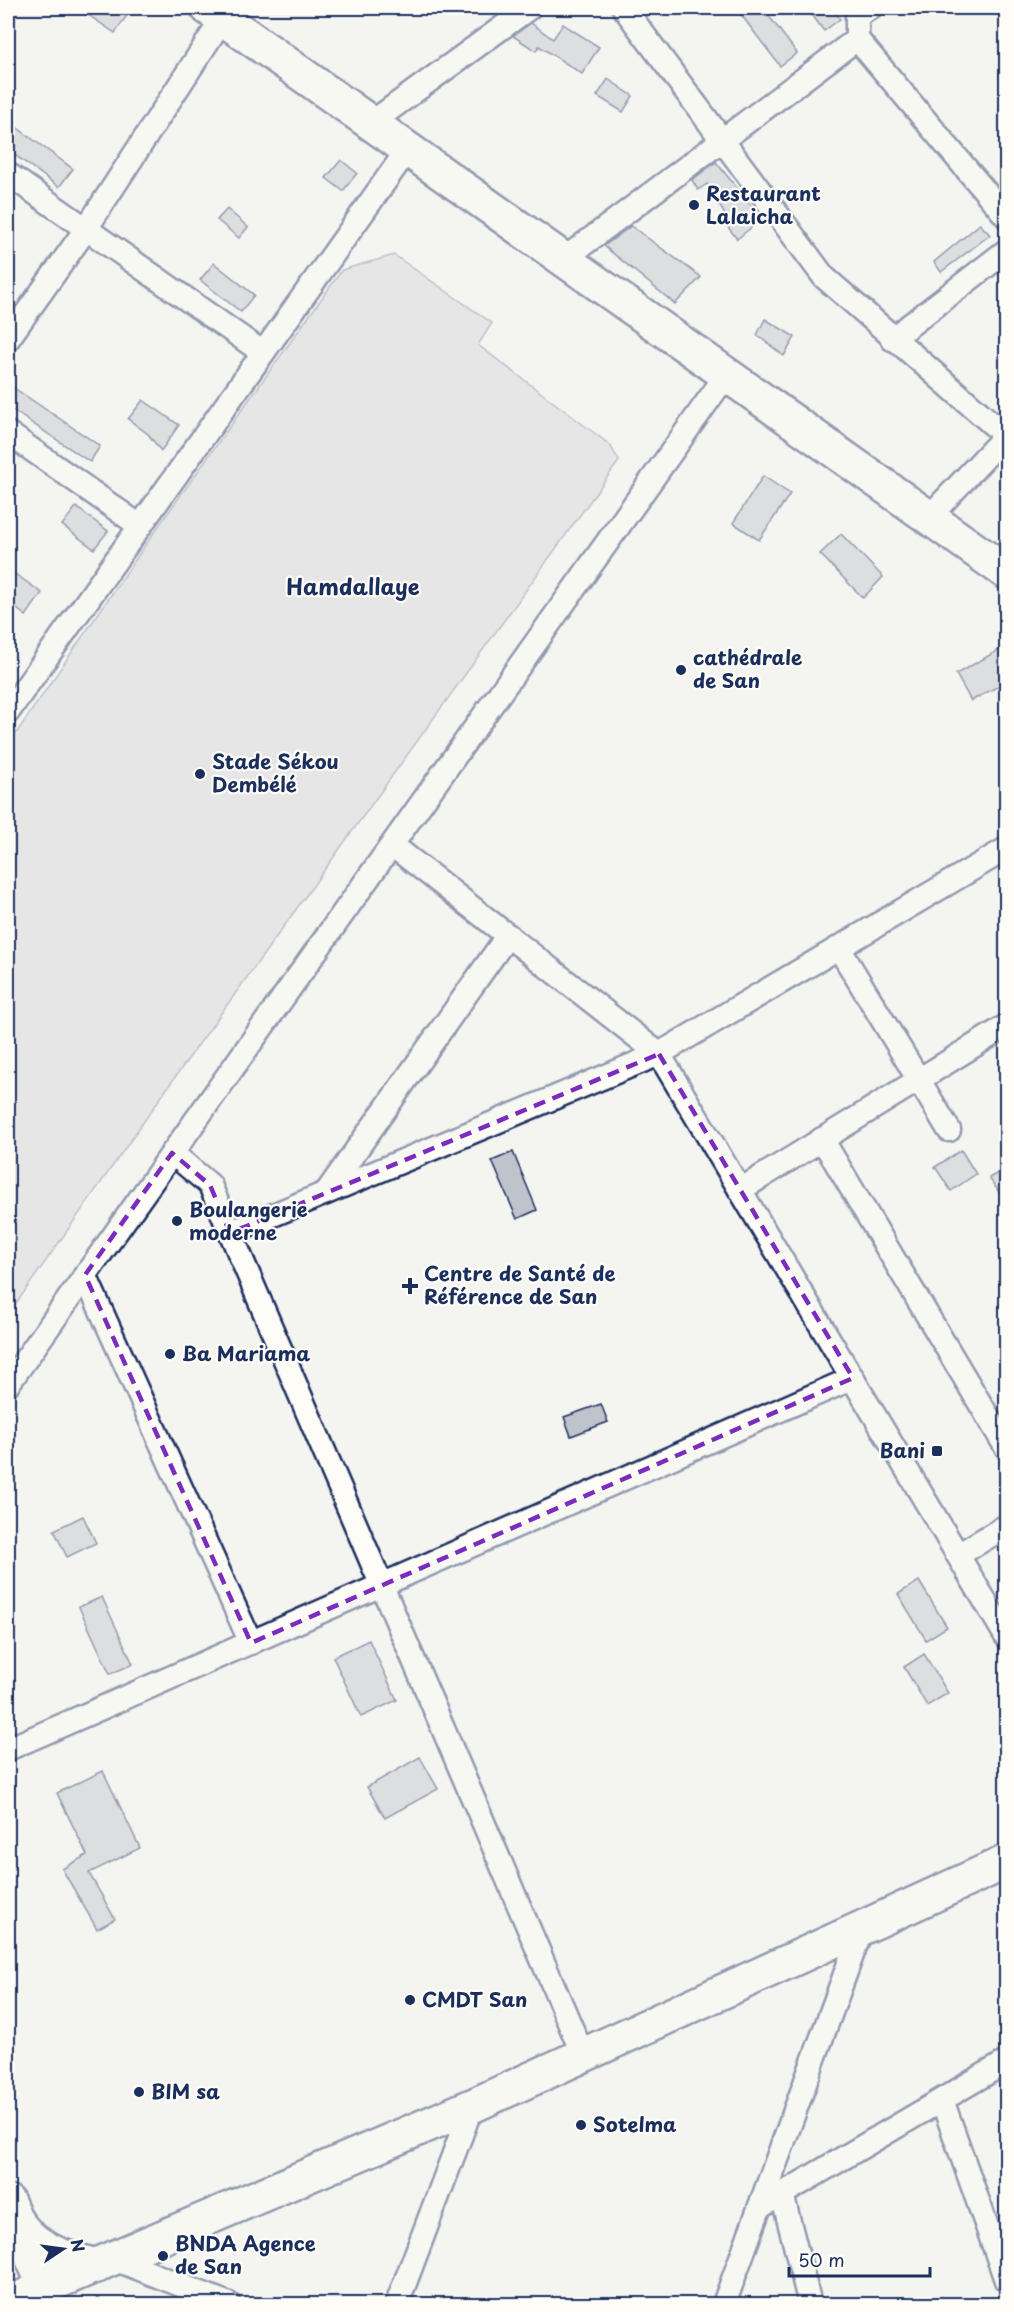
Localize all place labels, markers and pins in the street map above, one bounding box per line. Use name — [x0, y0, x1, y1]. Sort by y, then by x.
place label: Restaurant Lalaicha — [706, 178, 821, 231]
marker: Restaurant Lalaicha — [687, 198, 701, 212]
place label: cathédrale de San — [693, 642, 802, 695]
marker: cathédrale de San — [674, 663, 688, 677]
place label: Stade Sékou Dembélé — [212, 746, 339, 799]
marker: Stade Sékou Dembélé — [193, 767, 207, 781]
place label: Boulangerie moderne — [189, 1194, 308, 1247]
marker: Boulangerie moderne — [170, 1214, 184, 1228]
place label: Centre de Santé de Référence de San — [424, 1258, 615, 1311]
marker: Centre de Santé de Référence de San — [401, 1277, 419, 1295]
place label: Ba Mariama — [182, 1338, 310, 1368]
marker: Ba Mariama — [163, 1347, 177, 1361]
place label: Bani — [880, 1435, 925, 1465]
marker: Bani — [930, 1444, 944, 1458]
place label: CMDT San — [422, 1984, 527, 2014]
marker: CMDT San — [403, 1993, 417, 2007]
place label: BIM sa — [151, 2076, 220, 2106]
marker: BIM sa — [132, 2085, 146, 2099]
place label: Sotelma — [593, 2109, 677, 2139]
marker: Sotelma — [574, 2118, 588, 2132]
place label: BNDA Agence de San — [175, 2228, 316, 2281]
marker: BNDA Agence de San — [156, 2249, 170, 2263]

